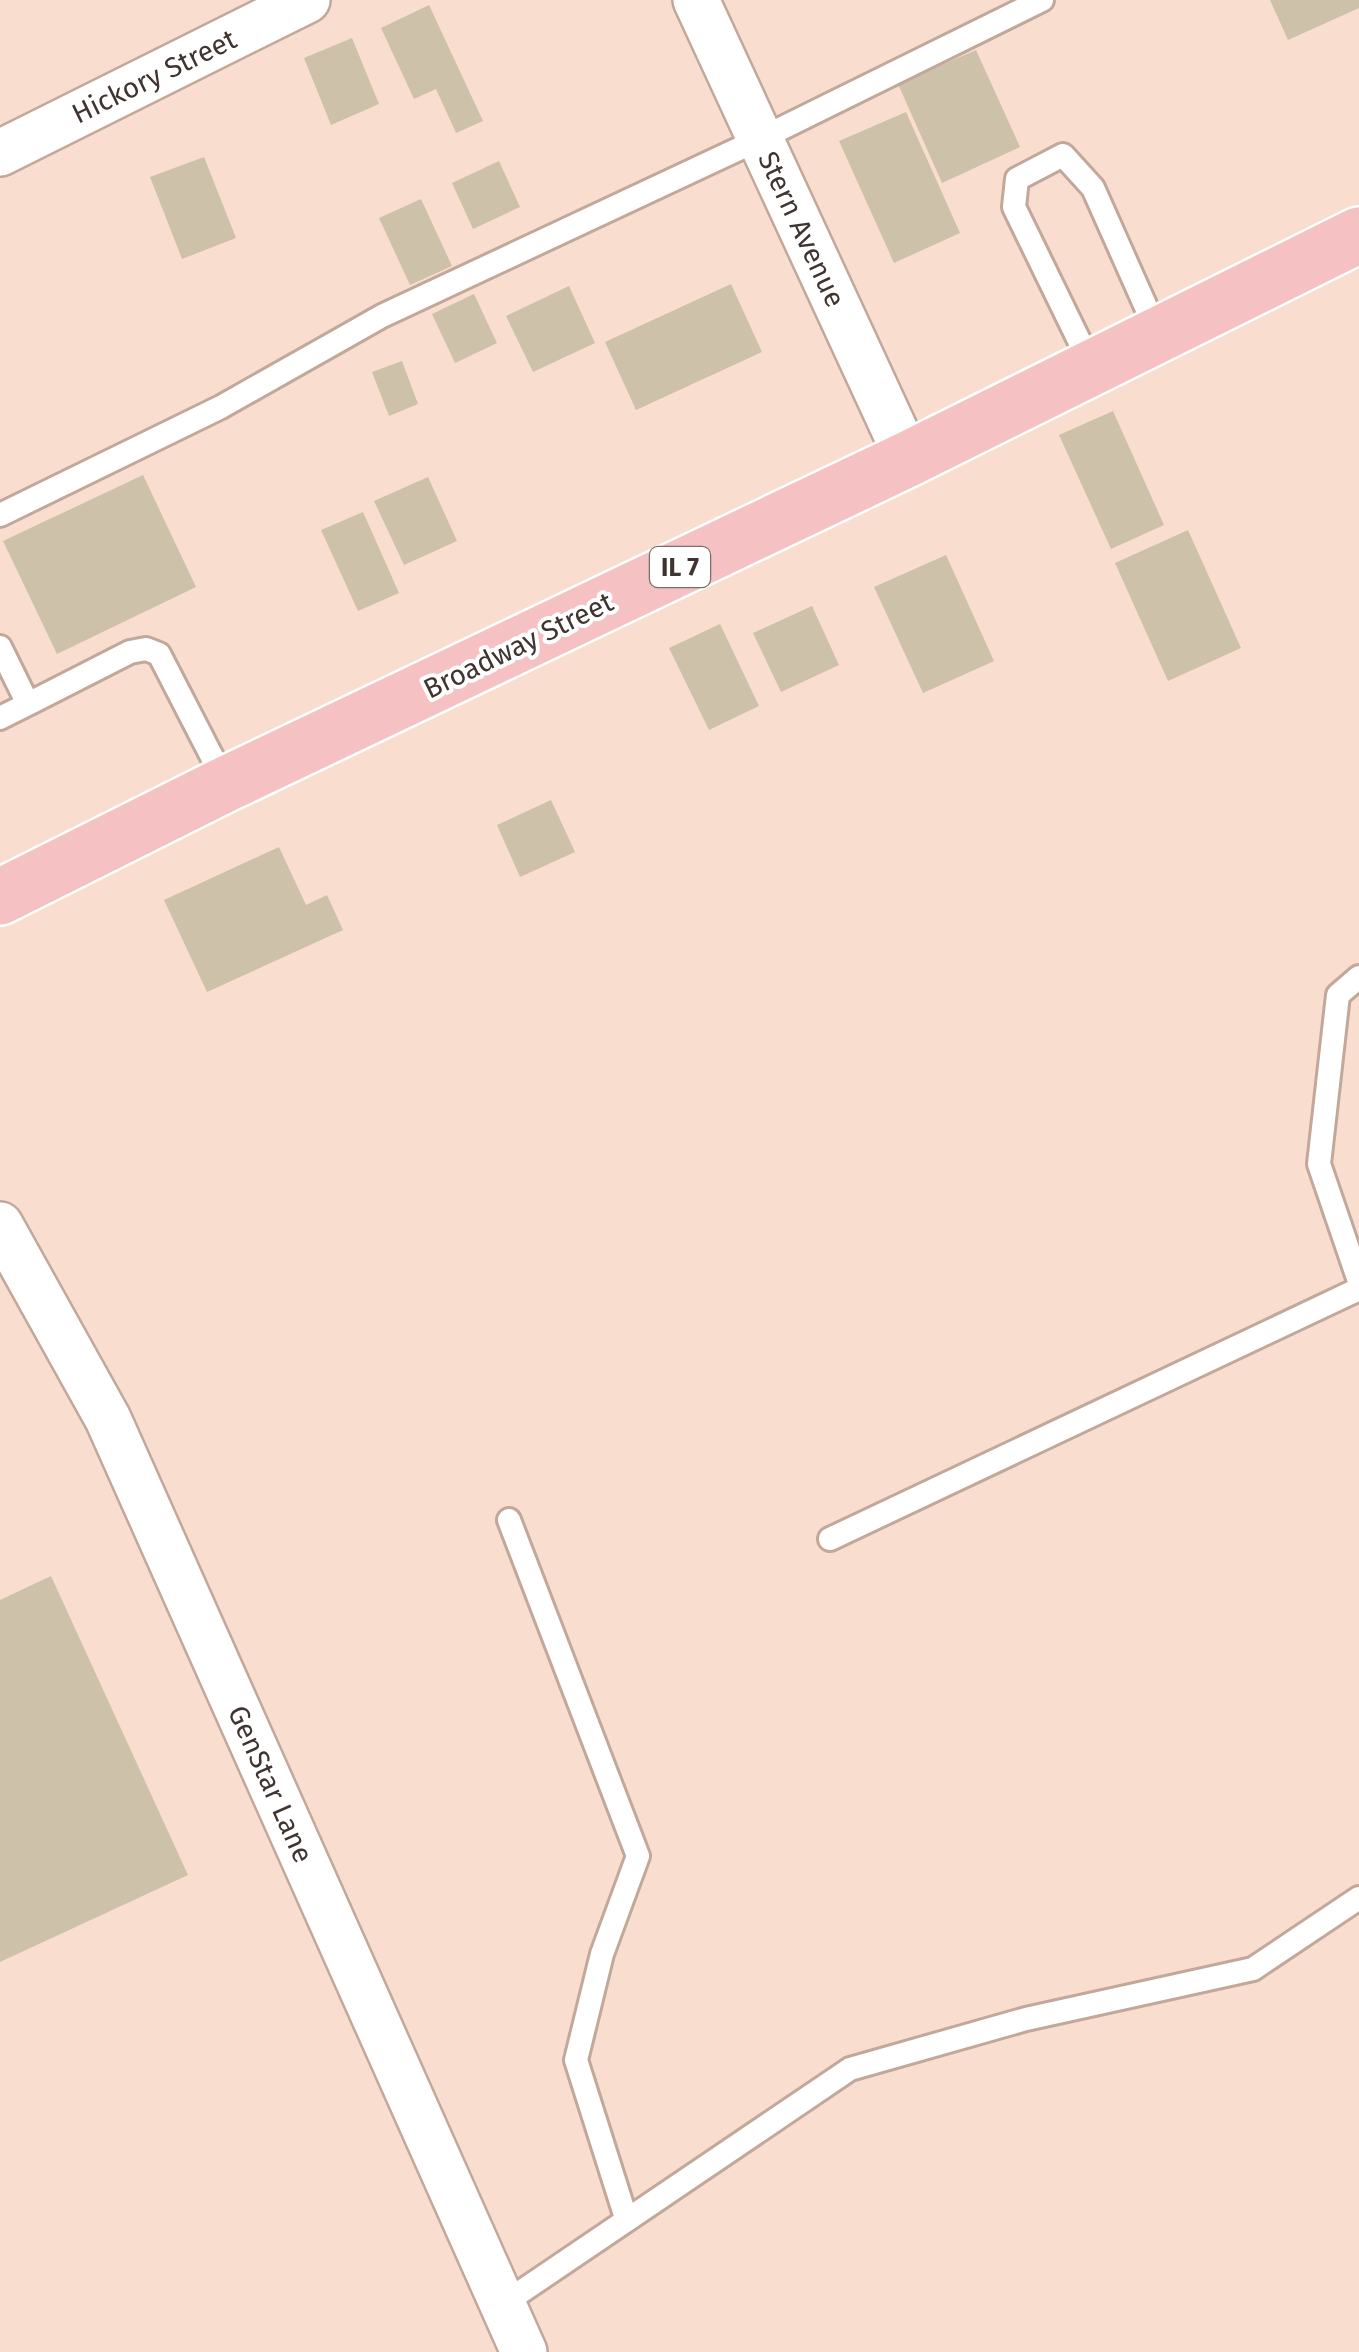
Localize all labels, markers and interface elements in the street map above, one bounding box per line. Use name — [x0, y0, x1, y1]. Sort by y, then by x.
street label: Hickory Street — [67, 22, 243, 130]
street label: Stern Avenue — [751, 146, 852, 312]
road number: IL 7 — [650, 547, 710, 587]
street label: Broadway Street — [418, 585, 619, 706]
street label: GenStar Lane — [221, 1701, 320, 1868]

